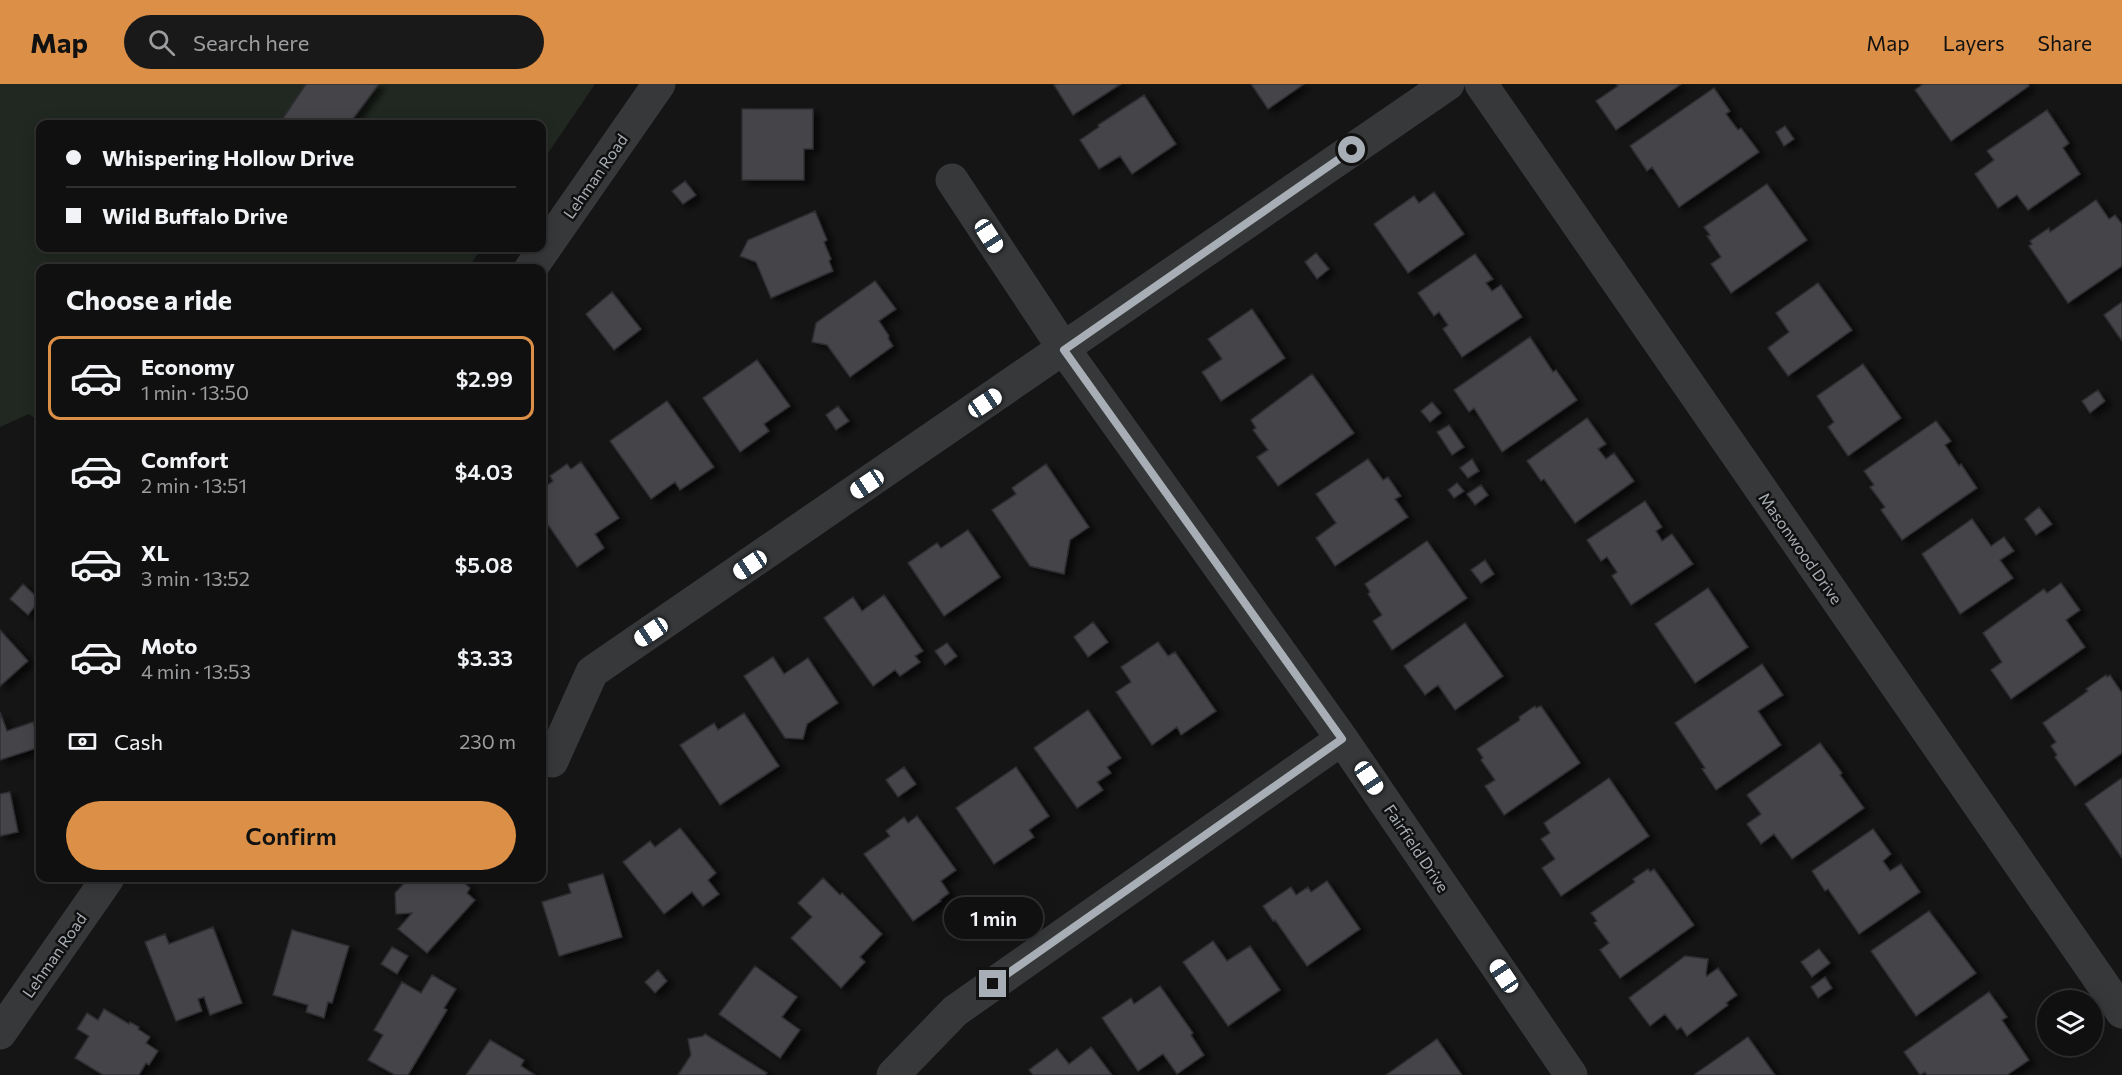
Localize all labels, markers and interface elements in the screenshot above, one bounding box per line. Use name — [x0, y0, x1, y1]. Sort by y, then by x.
search box — [124, 15, 544, 69]
text: Map — [30, 25, 88, 59]
icon: search — [145, 26, 178, 59]
text: Search here — [193, 29, 309, 56]
text: Map — [1866, 30, 1910, 55]
text: Layers — [1943, 30, 2005, 55]
text: Share — [2038, 30, 2092, 55]
street label: Lehman Road — [559, 130, 631, 222]
route start — [1338, 136, 1365, 163]
text: Whispering Hollow Drive — [102, 144, 354, 171]
text: Wild Buffalo Drive — [102, 202, 288, 229]
car — [972, 216, 1006, 256]
text: Choose a ride — [66, 283, 232, 316]
icon: car — [69, 351, 123, 405]
text: Economy — [141, 353, 235, 380]
text: $2.99 — [456, 365, 513, 392]
text: 1 min · 13:50 — [141, 380, 249, 404]
car — [965, 385, 1005, 421]
icon: car — [69, 444, 123, 498]
text: Comfort — [141, 446, 229, 473]
text: $4.03 — [455, 458, 513, 485]
car — [847, 466, 887, 502]
text: 2 min · 13:51 — [141, 473, 247, 497]
street label: Masonwood Drive — [1755, 489, 1847, 607]
icon: car — [69, 537, 123, 591]
text: XL — [141, 539, 169, 566]
car — [730, 547, 770, 583]
text: $5.08 — [455, 551, 513, 578]
text: 3 min · 13:52 — [141, 566, 250, 590]
car — [631, 614, 671, 650]
icon: car — [69, 630, 123, 684]
text: Moto — [141, 632, 197, 659]
text: $3.33 — [457, 644, 513, 671]
text: 4 min · 13:53 — [141, 659, 251, 683]
icon: cash — [66, 725, 99, 758]
text: Cash — [114, 728, 163, 755]
text: 230 m — [459, 729, 516, 753]
car — [1351, 758, 1387, 798]
button: Confirm — [66, 801, 516, 870]
street label: Fairfield Drive — [1381, 801, 1453, 895]
callout: 1 min — [944, 897, 1042, 939]
text: 1 min — [970, 906, 1017, 930]
street label: Lehman Road — [18, 909, 90, 1001]
car — [1486, 956, 1522, 996]
route end — [979, 970, 1006, 997]
map controls — [2037, 990, 2103, 1056]
button: layers — [2037, 990, 2103, 1056]

